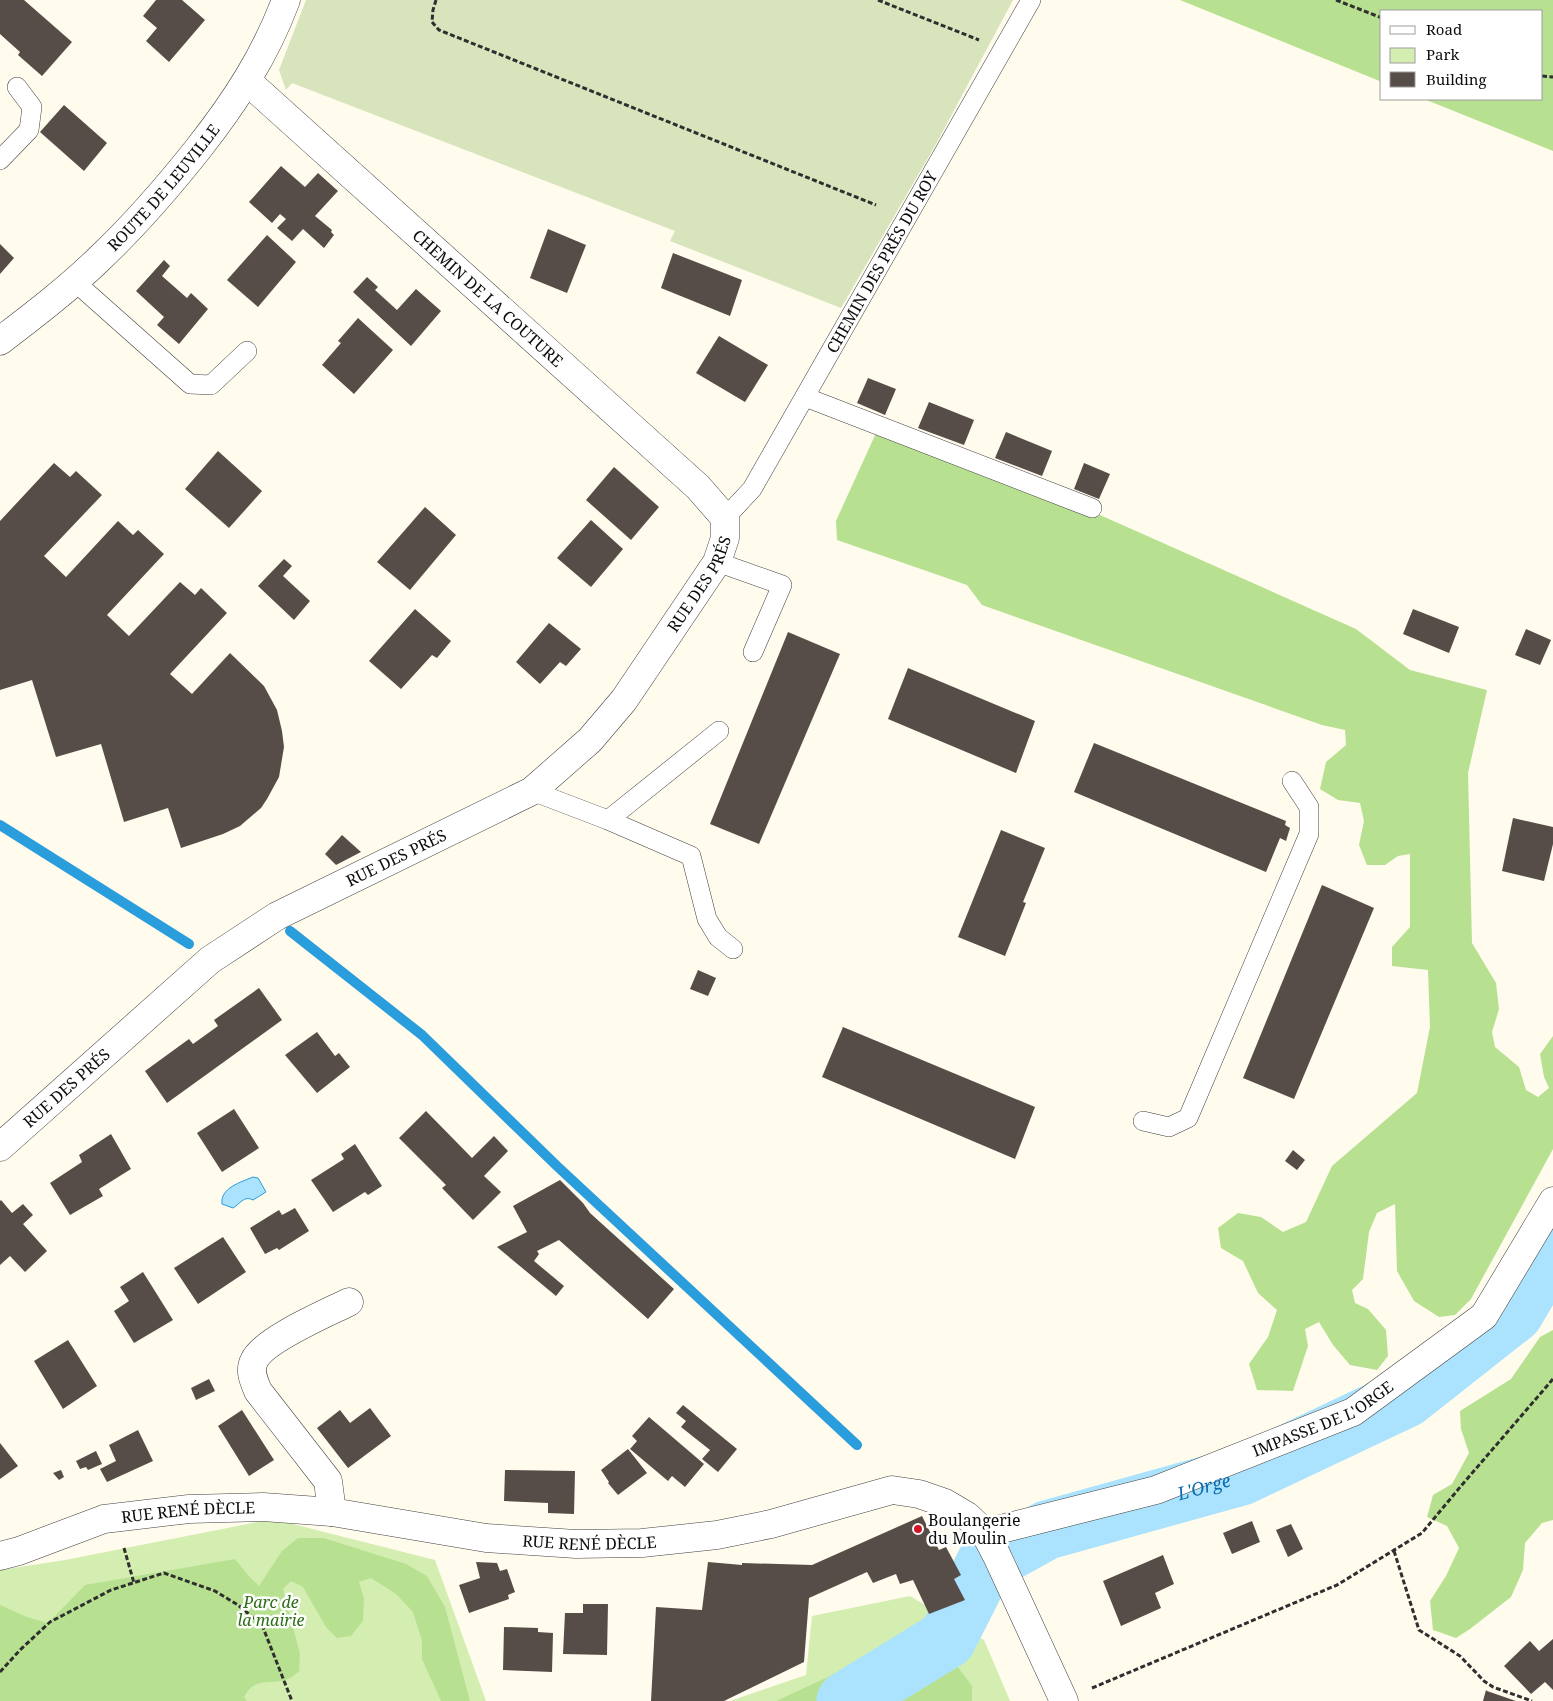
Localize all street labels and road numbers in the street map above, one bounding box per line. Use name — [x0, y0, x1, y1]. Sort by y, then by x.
street label: ROUTE DE LEUVILLE — [103, 119, 225, 256]
street label: CHEMIN DES PRÉS DU ROY — [821, 166, 943, 357]
street label: CHEMIN DE LA COUTURE — [408, 224, 568, 372]
street label: RUE DES PRÉS — [662, 533, 736, 636]
street label: RUE DES PRÉS — [342, 824, 450, 892]
street label: RUE DES PRÉS — [18, 1043, 115, 1132]
street label: IMPASSE DE L'ORGE — [1249, 1375, 1397, 1462]
street label: RUE RENÉ DÈCLE — [120, 1496, 255, 1528]
street label: RUE RENÉ DÈCLE — [522, 1529, 658, 1555]

